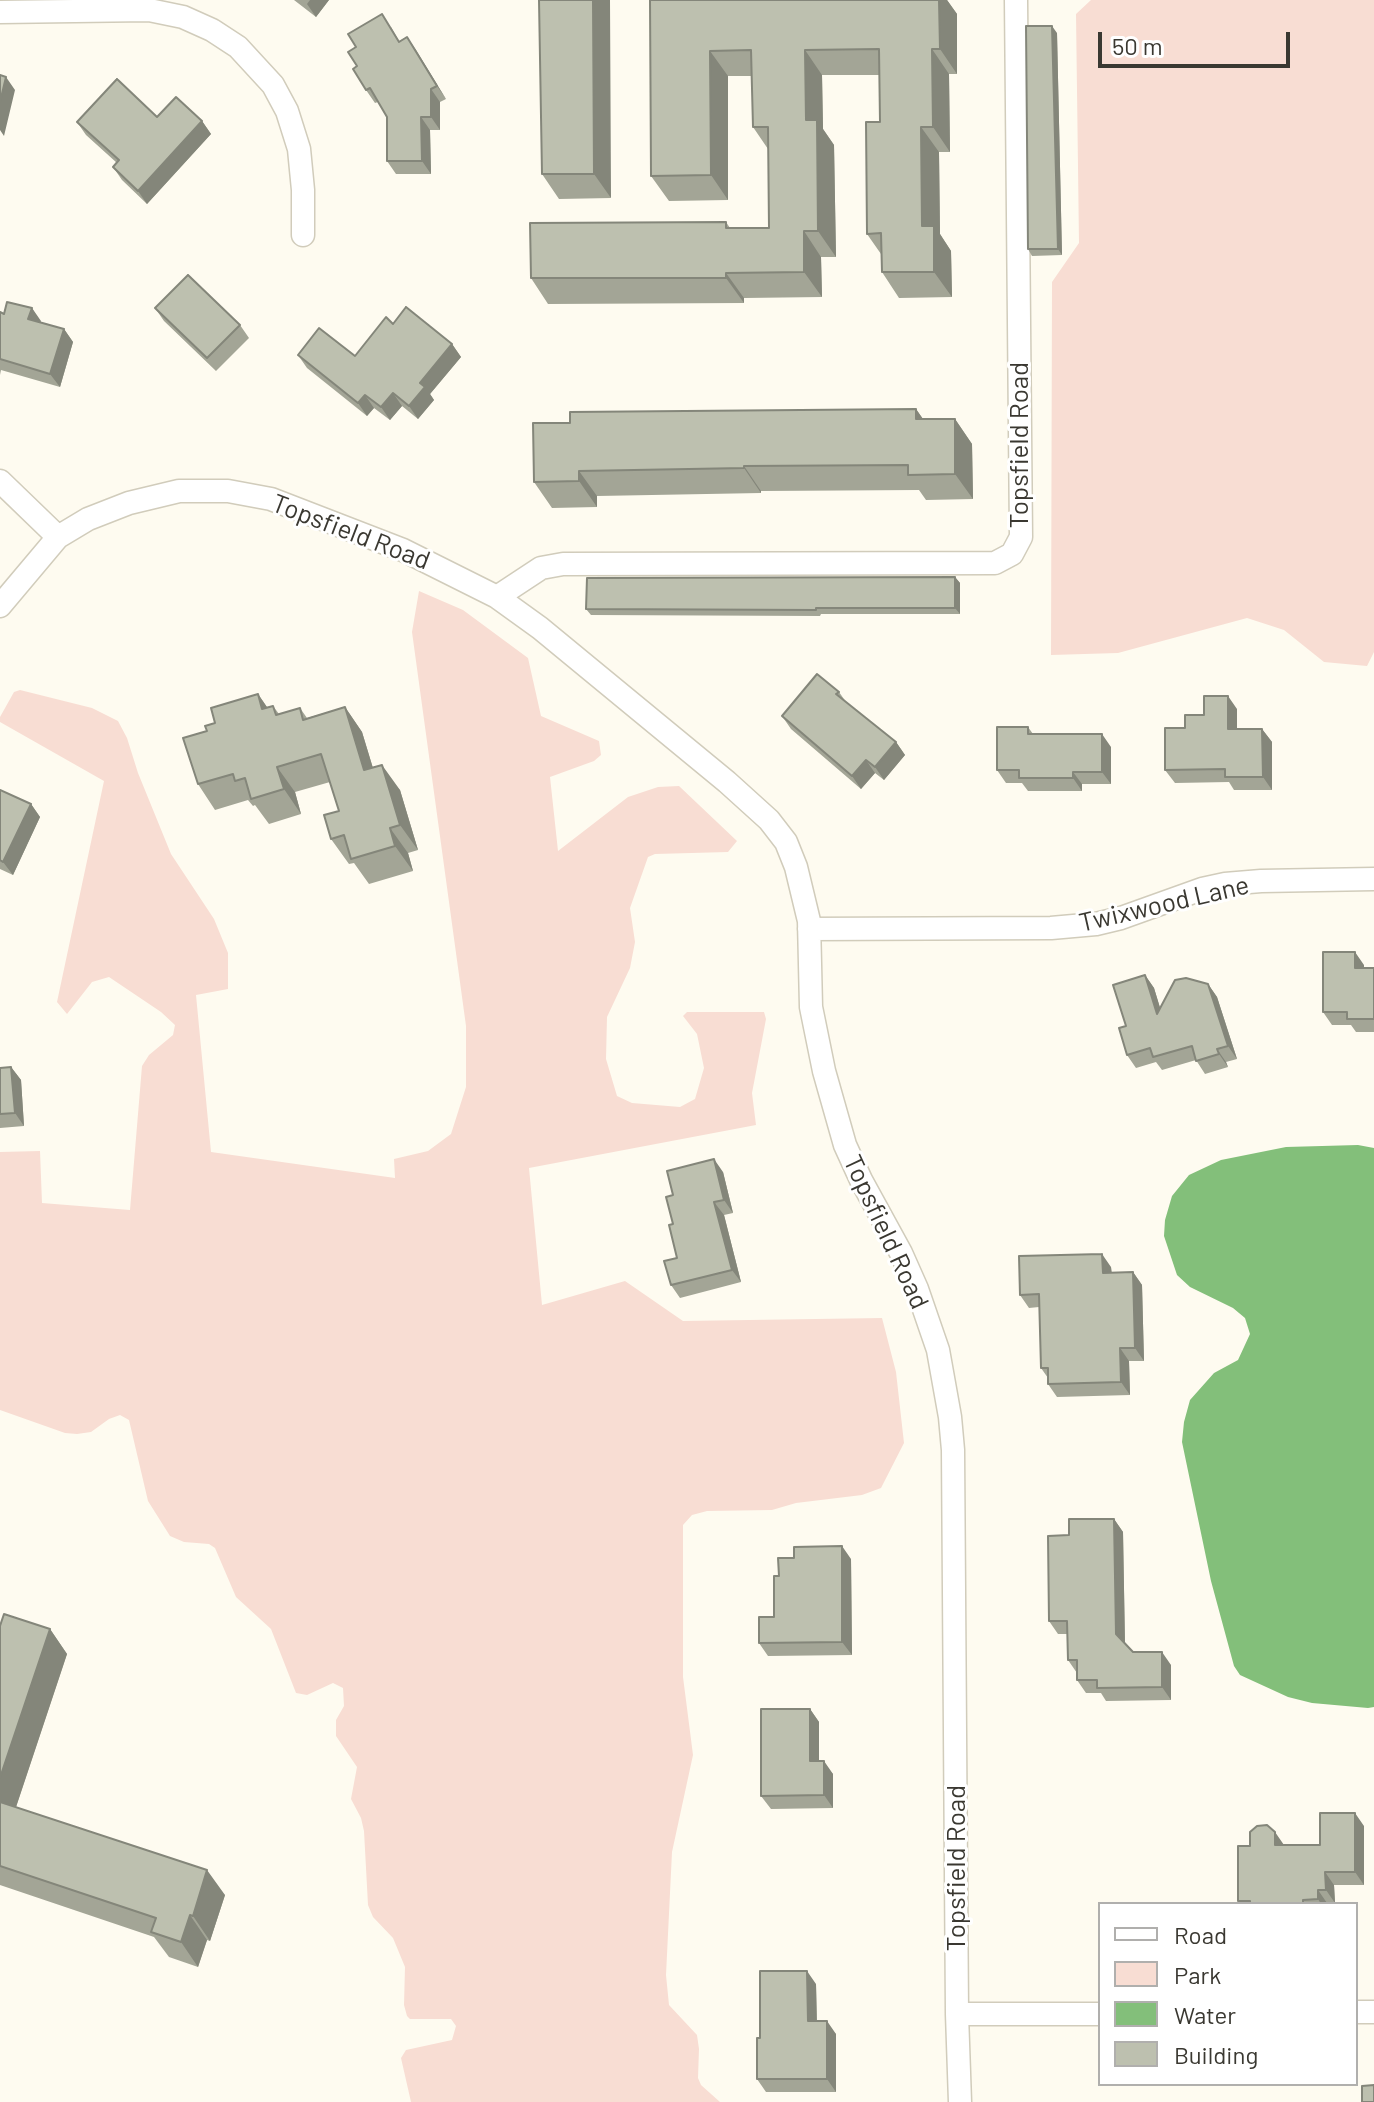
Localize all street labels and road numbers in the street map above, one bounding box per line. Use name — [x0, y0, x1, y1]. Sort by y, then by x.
street label: Topsfield Road — [1003, 362, 1035, 528]
street label: Topsfield Road — [268, 488, 434, 576]
street label: Twixwood Lane — [1076, 869, 1252, 939]
street label: Topsfield Road — [837, 1150, 935, 1314]
street label: Topsfield Road — [940, 1785, 972, 1951]

